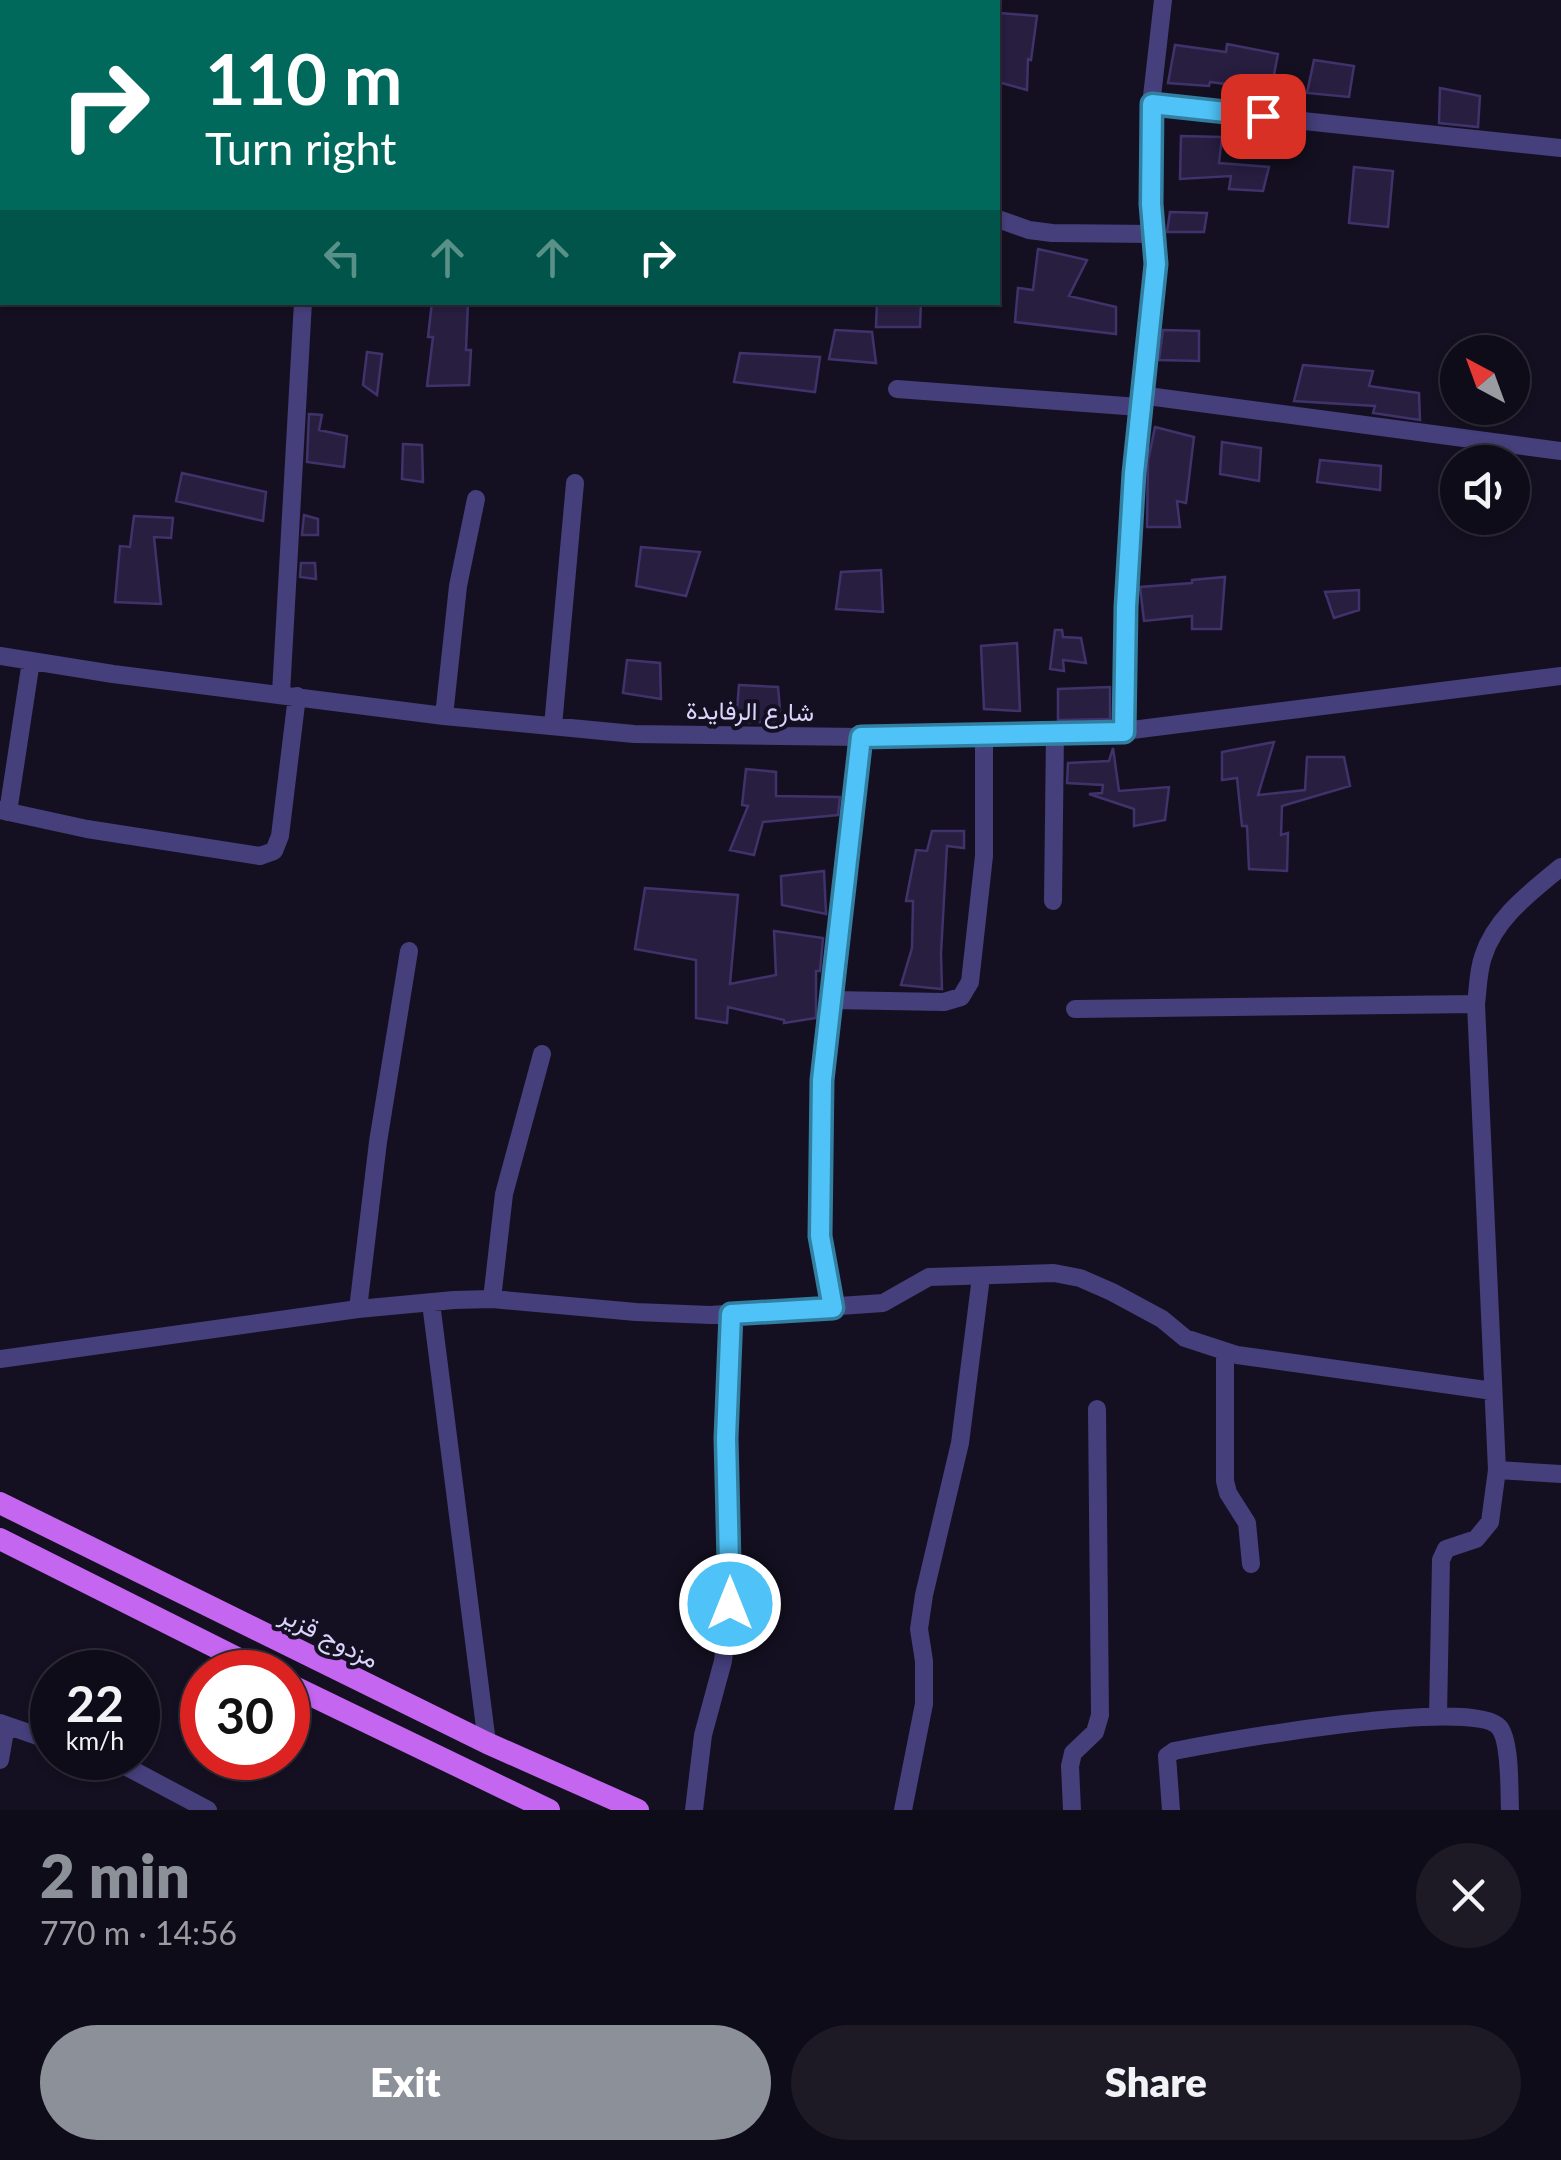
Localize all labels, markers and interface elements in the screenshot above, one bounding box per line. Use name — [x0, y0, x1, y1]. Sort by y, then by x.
text: 110 m — [205, 36, 402, 120]
icon: right — [40, 40, 170, 170]
pin — [1221, 74, 1306, 159]
icon: arrive — [1236, 89, 1291, 144]
text: Turn right — [205, 121, 396, 175]
icon: left — [315, 230, 370, 285]
icon: ahead — [420, 230, 475, 285]
icon: ahead — [525, 230, 580, 285]
icon: right — [630, 230, 685, 285]
north arrow — [1440, 335, 1530, 425]
map controls — [1440, 335, 1530, 535]
button: sound — [1440, 445, 1530, 535]
street label: شارع الرفايدة — [686, 694, 814, 729]
position arrow — [678, 1552, 782, 1656]
street label: مزدوج قزير — [273, 1598, 384, 1676]
speed limit sign: 30 — [180, 1650, 310, 1780]
text: 22 — [66, 1673, 124, 1733]
text: km/h — [66, 1725, 124, 1755]
text: 2 min — [40, 1839, 190, 1911]
button: close — [1416, 1843, 1521, 1948]
text: 770 m · 14:56 — [40, 1913, 237, 1952]
button: Exit — [40, 2025, 771, 2140]
button: Share — [791, 2025, 1521, 2140]

